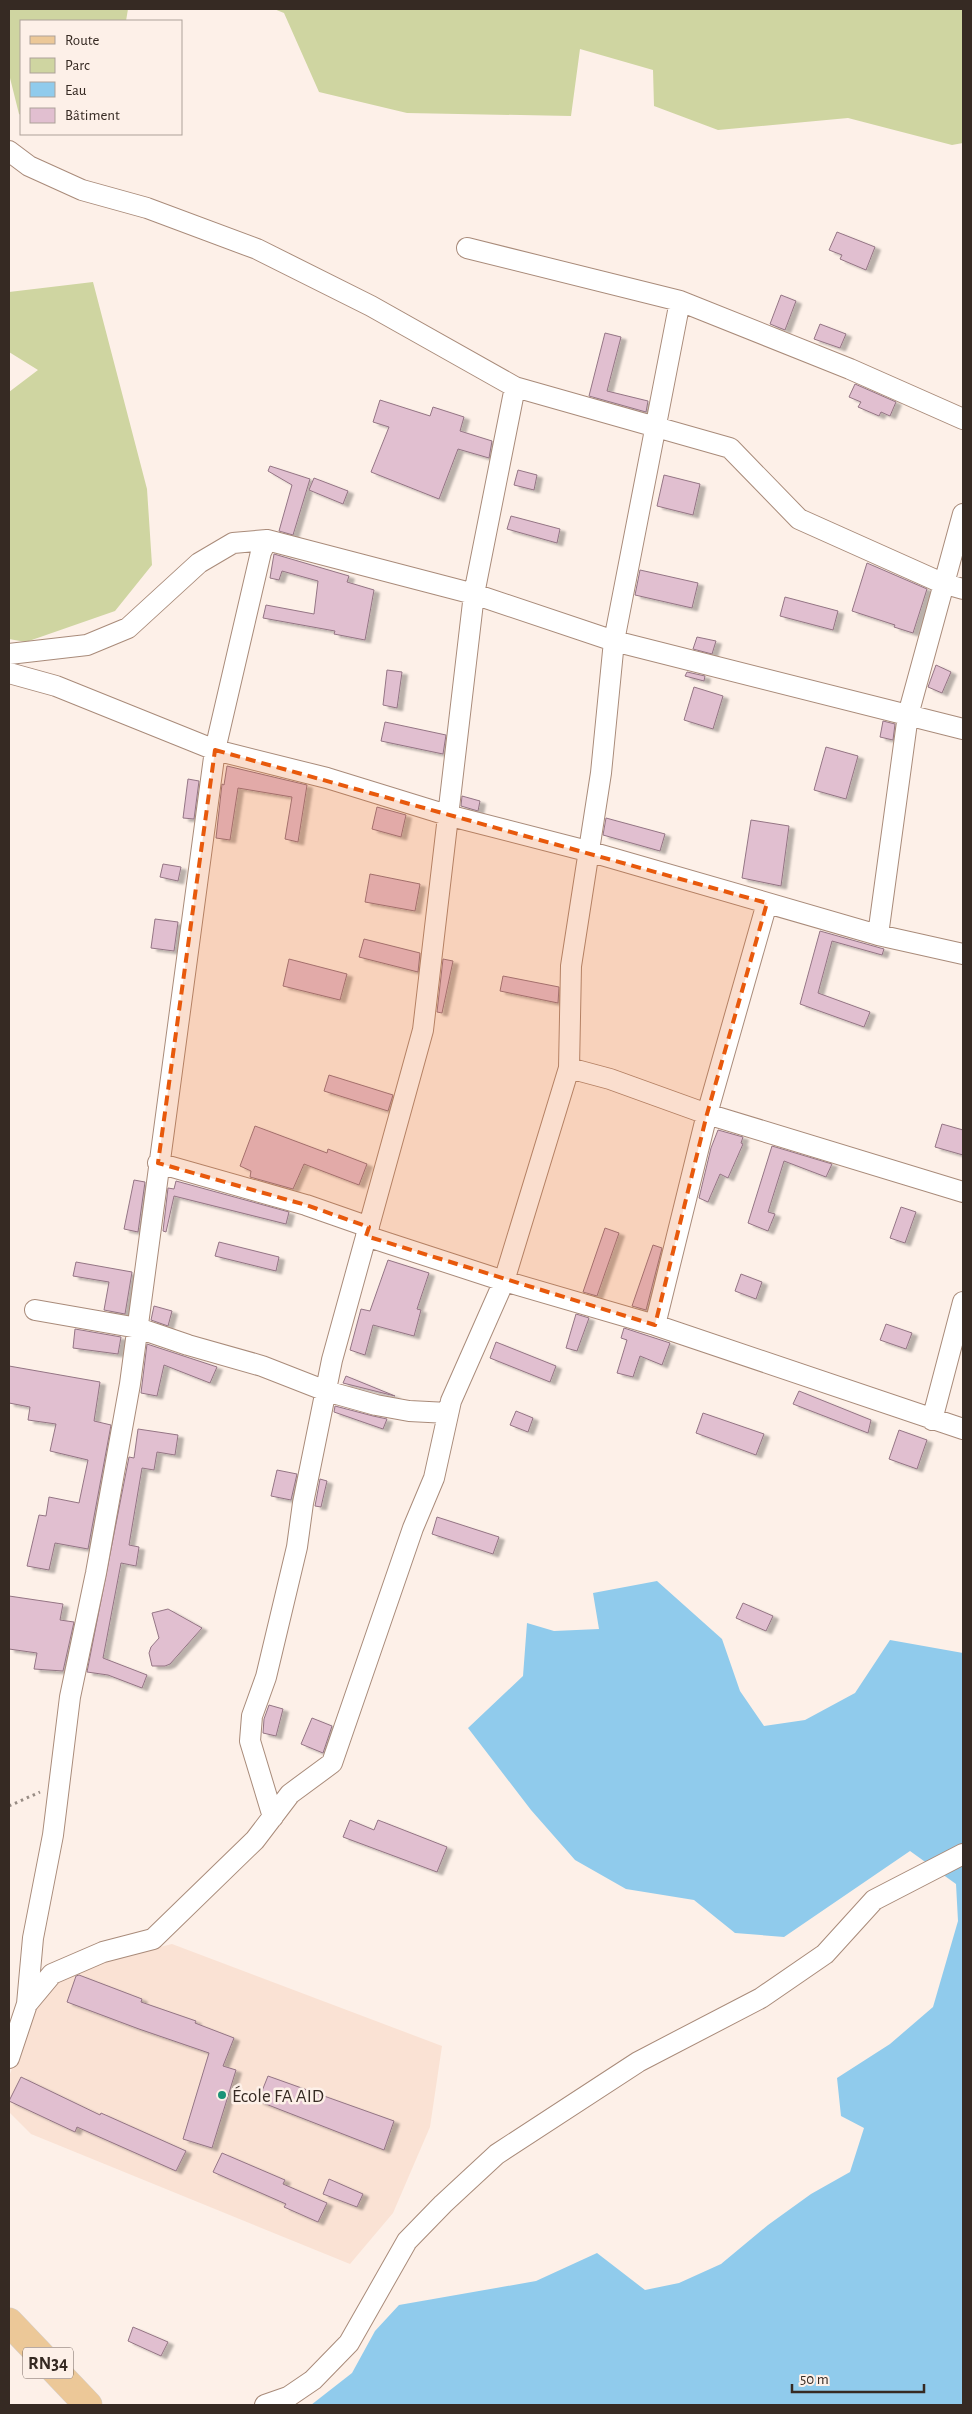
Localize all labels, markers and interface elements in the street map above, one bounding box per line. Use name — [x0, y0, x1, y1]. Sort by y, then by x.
legend — [20, 20, 182, 135]
text: Route — [65, 33, 99, 48]
text: Parc — [65, 58, 90, 73]
text: Eau — [65, 83, 87, 98]
text: Bâtiment — [65, 108, 120, 123]
place label: École FA AID — [232, 2085, 324, 2106]
marker: École FA AID — [216, 2089, 228, 2101]
road number: RN34 — [23, 2348, 73, 2378]
scale bar — [792, 2362, 924, 2394]
text: 50 m — [800, 2372, 829, 2387]

